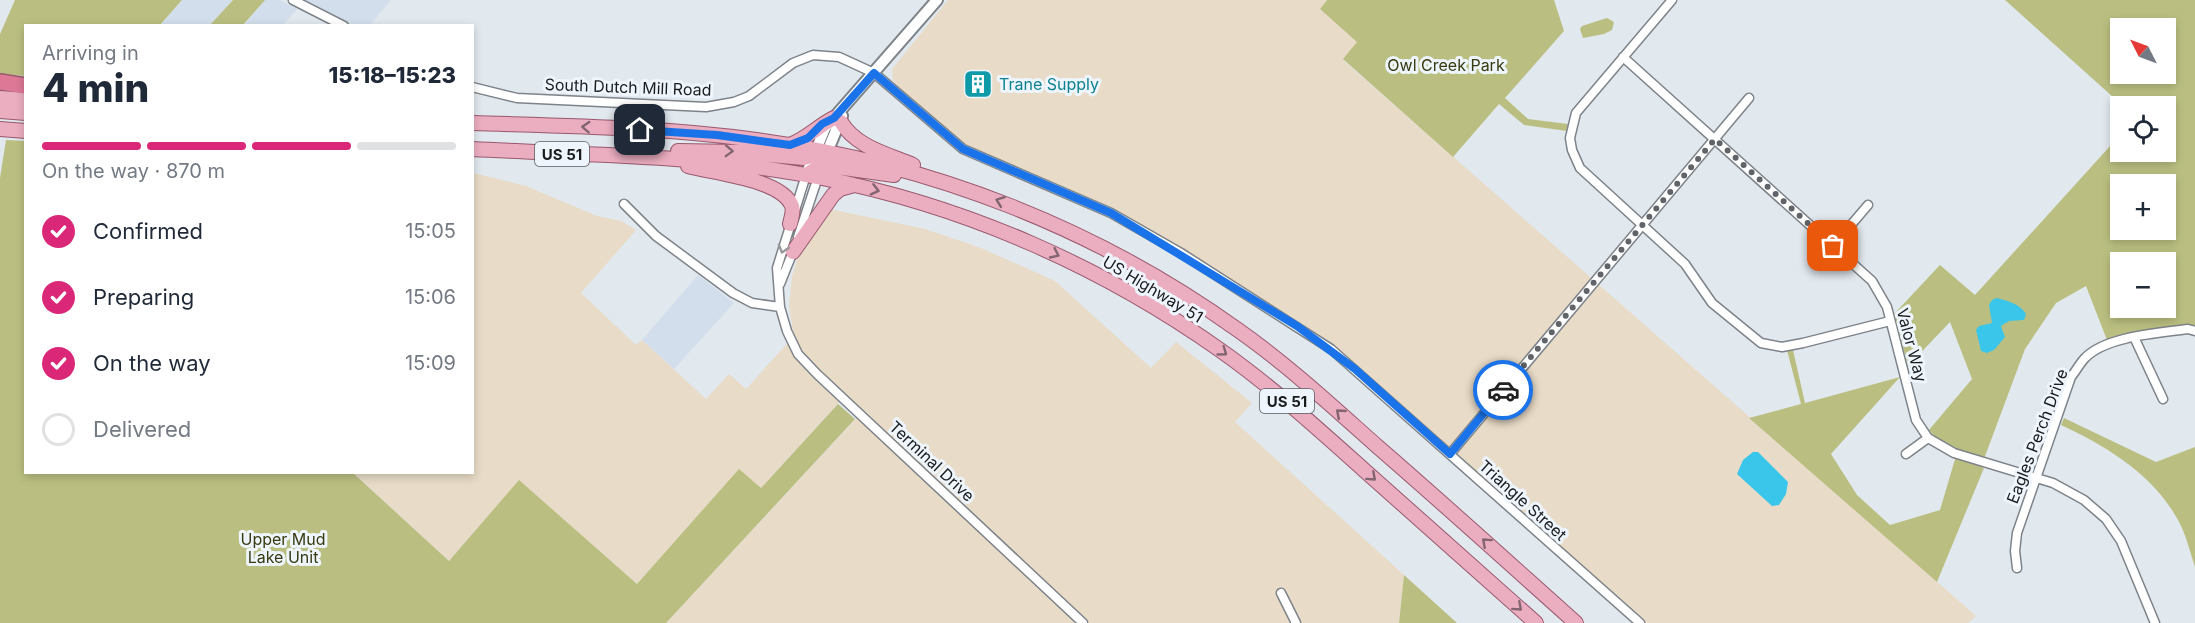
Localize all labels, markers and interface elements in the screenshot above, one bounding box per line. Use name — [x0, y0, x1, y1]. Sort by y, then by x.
north arrow — [2110, 18, 2176, 84]
map controls — [2110, 18, 2176, 318]
text: Arriving in — [42, 41, 139, 65]
park label: Owl Creek Park — [1387, 55, 1505, 75]
text: 15:18–15:23 — [329, 62, 456, 88]
text: 4 min — [42, 64, 149, 111]
building icon: Trane Supply — [962, 68, 994, 100]
street label: South Dutch Mill Road — [544, 74, 712, 100]
place label: Trane Supply — [999, 74, 1099, 94]
button: locate — [2110, 96, 2176, 162]
pin — [614, 104, 665, 155]
icon: home — [623, 113, 656, 146]
one-way arrow — [581, 121, 590, 134]
road number: US 51 — [535, 142, 589, 166]
one-way arrow — [724, 145, 733, 158]
text: On the way · 870 m — [42, 159, 225, 183]
button: + — [2110, 174, 2176, 240]
one-way arrow — [870, 183, 880, 195]
one-way arrow — [995, 196, 1005, 209]
icon: check — [42, 215, 75, 248]
text: Confirmed — [93, 218, 203, 244]
text: 15:05 — [405, 219, 456, 243]
pin — [1807, 220, 1858, 271]
icon: bag — [1816, 229, 1849, 262]
one-way arrow — [778, 243, 790, 254]
one-way arrow — [1049, 247, 1060, 259]
street label: US Highway 51 — [1099, 251, 1207, 327]
button: − — [2110, 252, 2176, 318]
icon: check — [42, 281, 75, 314]
text: Preparing — [93, 284, 194, 310]
text: 15:06 — [405, 285, 456, 309]
street label: Valor Way — [1893, 306, 1931, 384]
one-way arrow — [1217, 345, 1228, 356]
icon: check — [42, 347, 75, 380]
text: On the way — [93, 350, 211, 376]
text: 15:09 — [405, 351, 456, 375]
courier — [1473, 360, 1533, 420]
street label: Eagles Perch Drive — [2002, 366, 2072, 506]
icon: car — [1487, 374, 1520, 407]
road number: US 51 — [1260, 389, 1314, 413]
one-way arrow — [1336, 409, 1347, 420]
text: Delivered — [93, 416, 191, 442]
street label: Terminal Drive — [885, 416, 979, 506]
street label: Triangle Street — [1475, 456, 1571, 544]
one-way arrow — [1366, 470, 1376, 481]
park label: Upper Mud Lake Unit — [240, 529, 326, 567]
one-way arrow — [1482, 538, 1493, 549]
one-way arrow — [1511, 600, 1522, 611]

